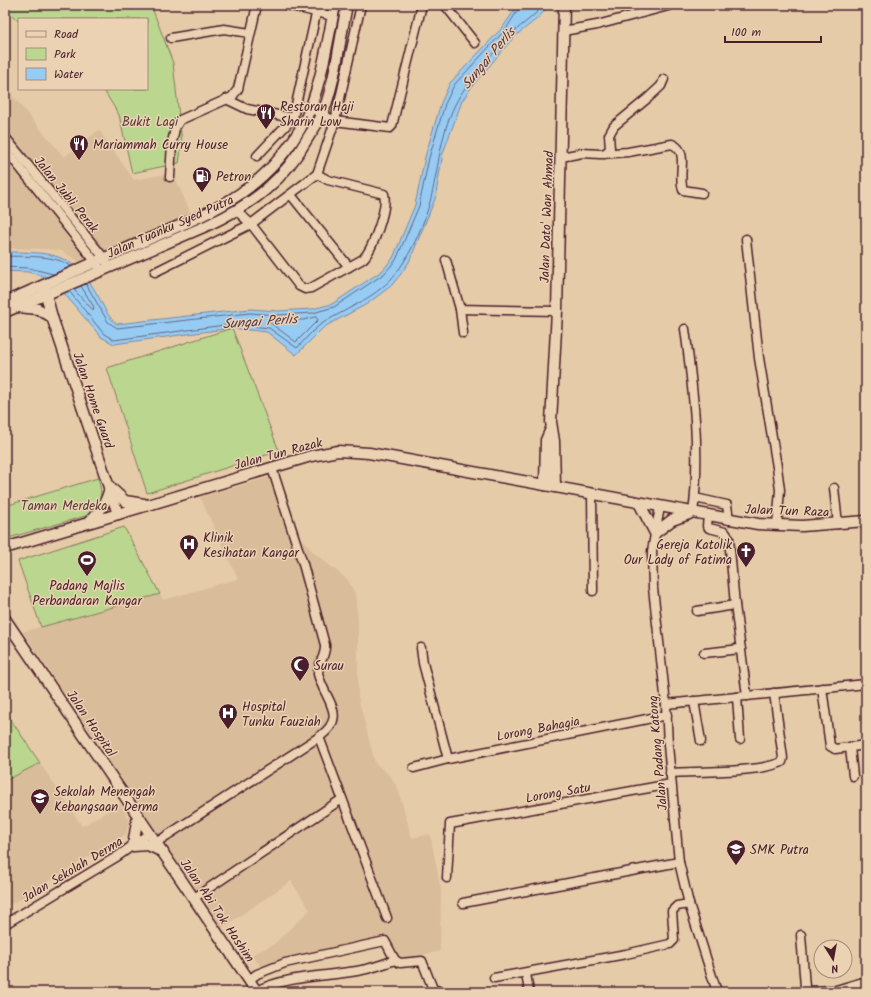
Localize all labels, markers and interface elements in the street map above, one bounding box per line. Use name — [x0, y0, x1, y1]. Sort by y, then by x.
legend — [18, 18, 148, 90]
scale bar — [725, 18, 821, 44]
water label: Sungai Perlis — [456, 21, 523, 94]
text: 100 m — [731, 23, 762, 42]
text: Road — [54, 25, 79, 44]
text: Park — [54, 45, 76, 64]
text: Water — [54, 65, 84, 84]
place label: Restoran Haji Sharin Low — [280, 97, 355, 133]
restaurant icon: Restoran Haji Sharin Low — [255, 102, 277, 130]
park label: Bukit Lagi — [122, 112, 179, 133]
restaurant icon: Mariammah Curry House — [68, 133, 90, 161]
place label: Mariammah Curry House — [93, 135, 228, 156]
street label: Jalan Dato' Wan Ahmad — [535, 150, 560, 284]
street label: Jalan Jubli Perak — [28, 152, 104, 239]
fuel station icon: Petron — [191, 165, 213, 193]
place label: Petron — [216, 167, 251, 188]
street label: Jalan Tuanku Syed Putra — [104, 190, 237, 265]
water label: Sungai Perlis — [222, 308, 300, 336]
street label: Jalan Home Guard — [66, 349, 119, 452]
street label: Jalan Tun Razak — [232, 432, 326, 476]
park label: Taman Merdeka — [21, 496, 107, 517]
street label: Jalan Tun Raza — [744, 500, 830, 523]
place label: Klinik Kesihatan Kangar — [203, 528, 299, 564]
hospital icon: Klinik Kesihatan Kangar — [178, 533, 200, 561]
place label: Gereja Katolik Our Lady of Fatima — [624, 535, 733, 571]
church icon: Gereja Katolik Our Lady of Fatima — [735, 540, 757, 568]
sports icon: Padang Majlis Perbandaran Kangar — [76, 549, 98, 577]
place label: Padang Majlis Perbandaran Kangar — [32, 576, 142, 612]
mosque icon: Surau — [289, 654, 311, 682]
place label: Surau — [314, 656, 345, 677]
street label: Jalan Hospital — [60, 686, 121, 762]
street label: Jalan Padang Katong — [643, 694, 674, 811]
place label: Hospital Tunku Fauziah — [242, 697, 321, 733]
hospital icon: Hospital Tunku Fauziah — [217, 702, 239, 730]
street label: Lorong Bahagia — [495, 711, 582, 748]
street label: Lorong Satu — [524, 777, 593, 810]
place label: Sekolah Menengah Kebangsaan Derma — [54, 782, 158, 818]
school or university icon: Sekolah Menengah Kebangsaan Derma — [29, 787, 51, 815]
street label: Jalan Sekolah Derma — [18, 832, 127, 909]
school or university icon: SMK Putra — [725, 838, 747, 866]
place label: SMK Putra — [750, 840, 809, 861]
street label: Jalan Abi Tok Hashim — [174, 855, 259, 967]
north arrow — [813, 939, 853, 979]
text: N — [830, 958, 840, 977]

